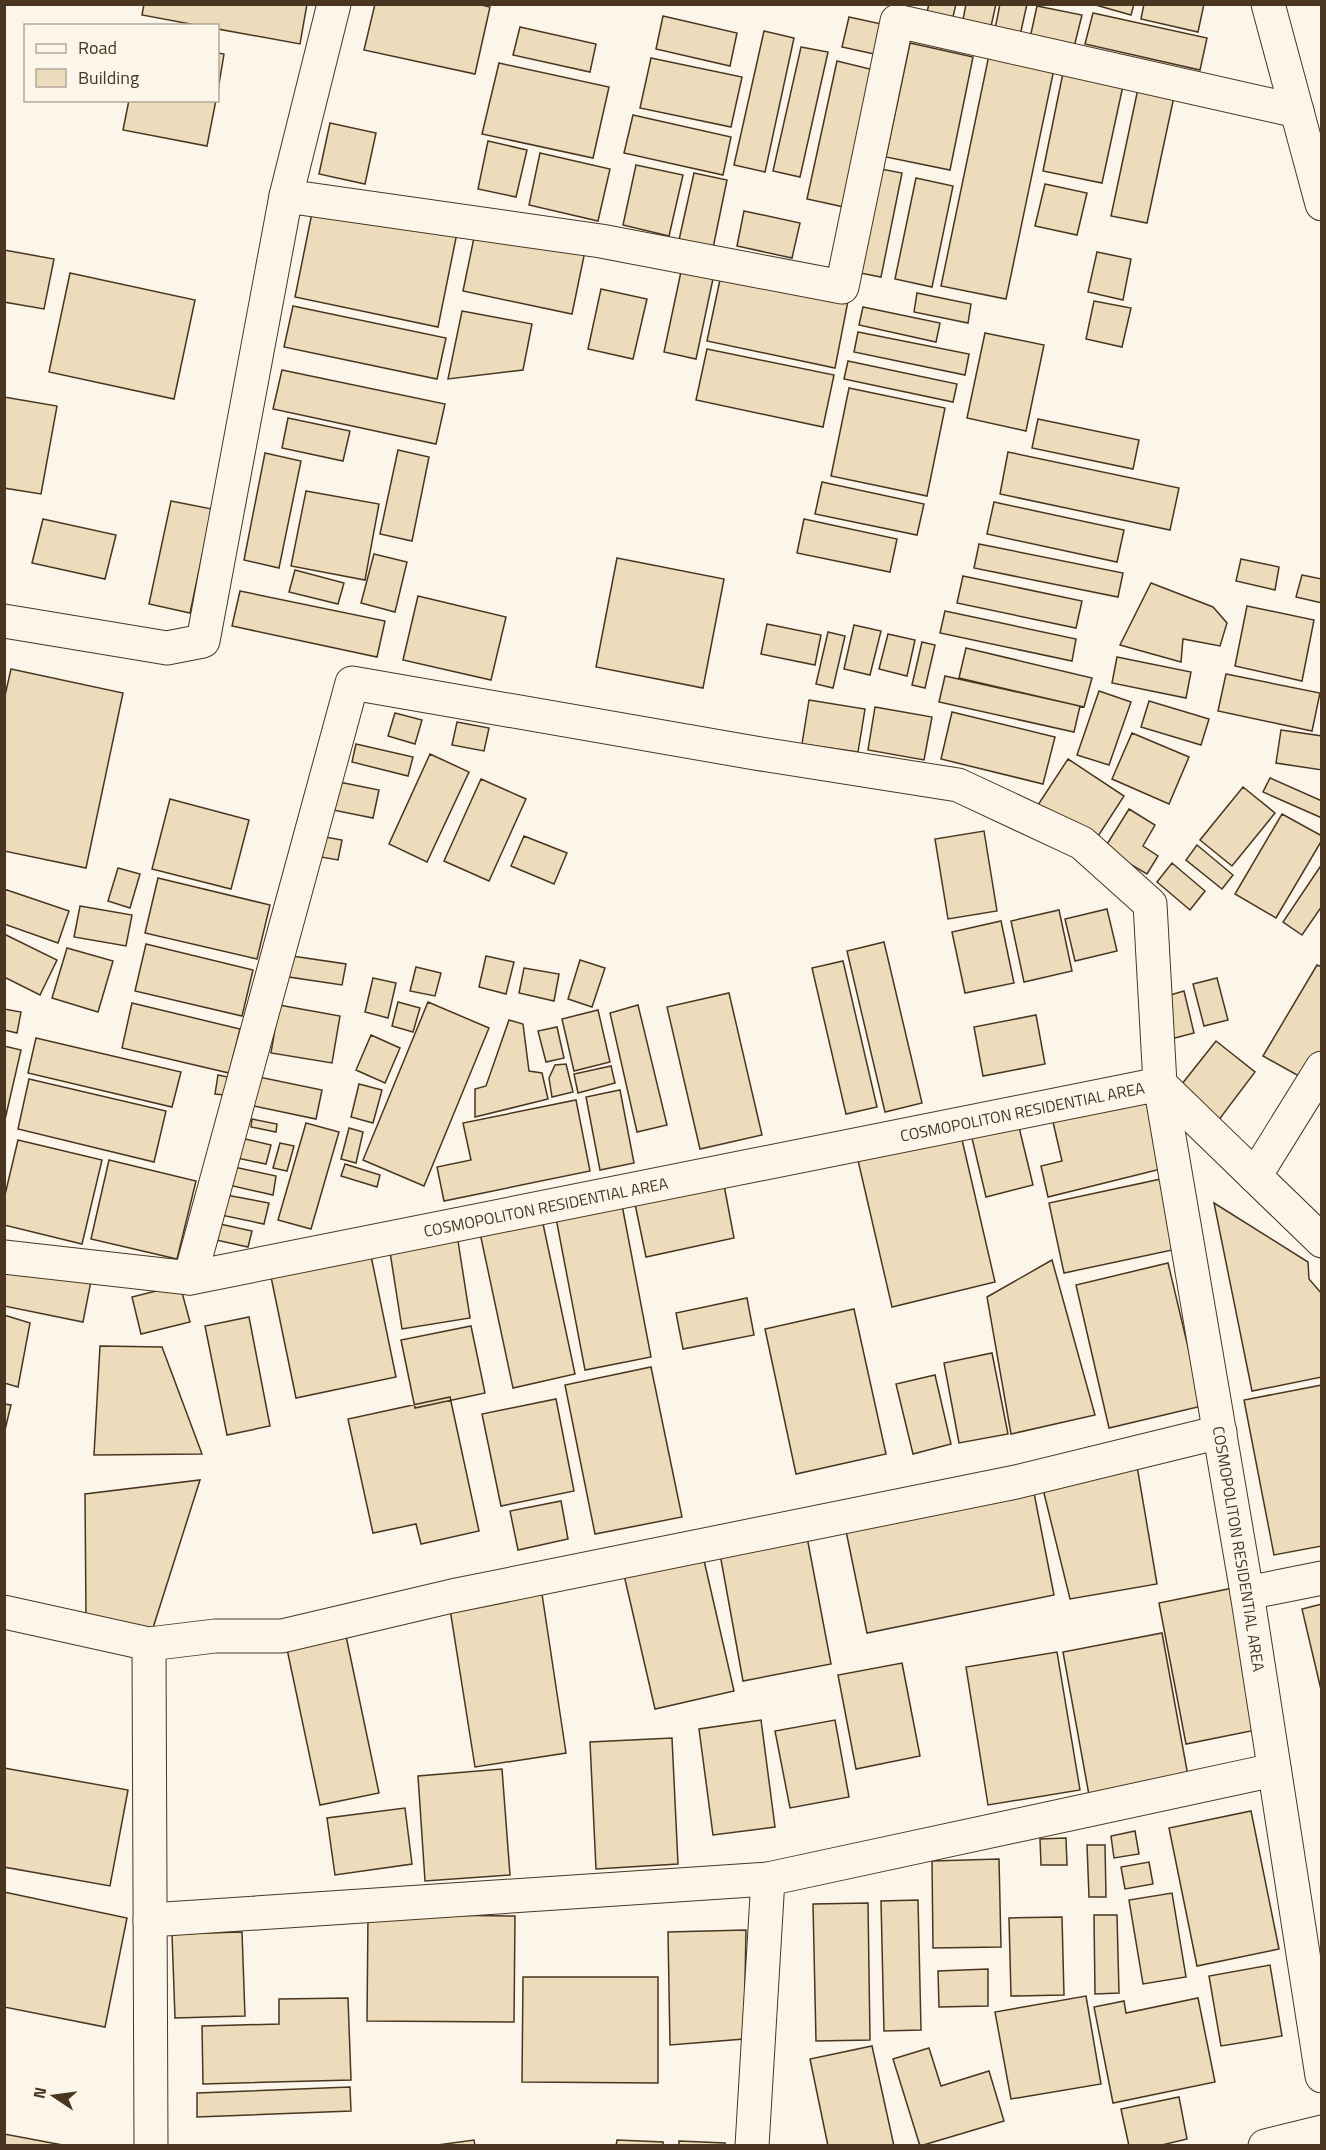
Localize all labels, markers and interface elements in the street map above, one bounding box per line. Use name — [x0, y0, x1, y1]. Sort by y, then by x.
legend — [24, 24, 219, 102]
text: Road — [78, 34, 117, 61]
text: Building — [78, 64, 139, 91]
street label: COSMOPOLITON RESIDENTIAL AREA — [898, 1075, 1147, 1148]
street label: COSMOPOLITON RESIDENTIAL AREA — [421, 1171, 671, 1243]
street label: COSMOPOLITON RESIDENTIAL AREA — [1207, 1424, 1271, 1674]
north arrow — [24, 2066, 84, 2126]
text: N — [26, 2085, 52, 2101]

